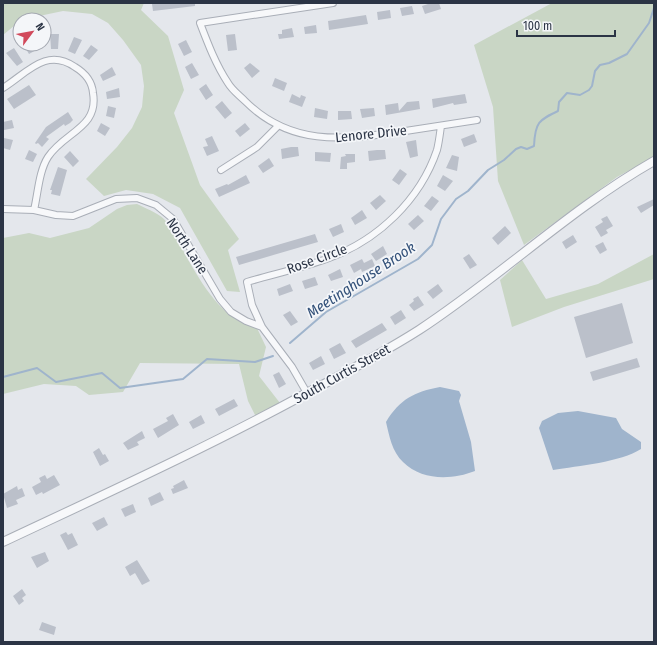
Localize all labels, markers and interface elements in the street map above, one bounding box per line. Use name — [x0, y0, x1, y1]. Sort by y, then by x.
north arrow — [12, 12, 52, 52]
scale bar — [517, 12, 615, 38]
text: 100 m — [523, 19, 552, 33]
text: N — [33, 21, 47, 33]
street label: Lenore Drive — [334, 122, 408, 146]
street label: North Lane — [163, 215, 211, 277]
water label: Meetinghouse Brook — [303, 238, 419, 322]
street label: Rose Circle — [285, 240, 349, 278]
street label: South Curtis Street — [291, 340, 394, 408]

